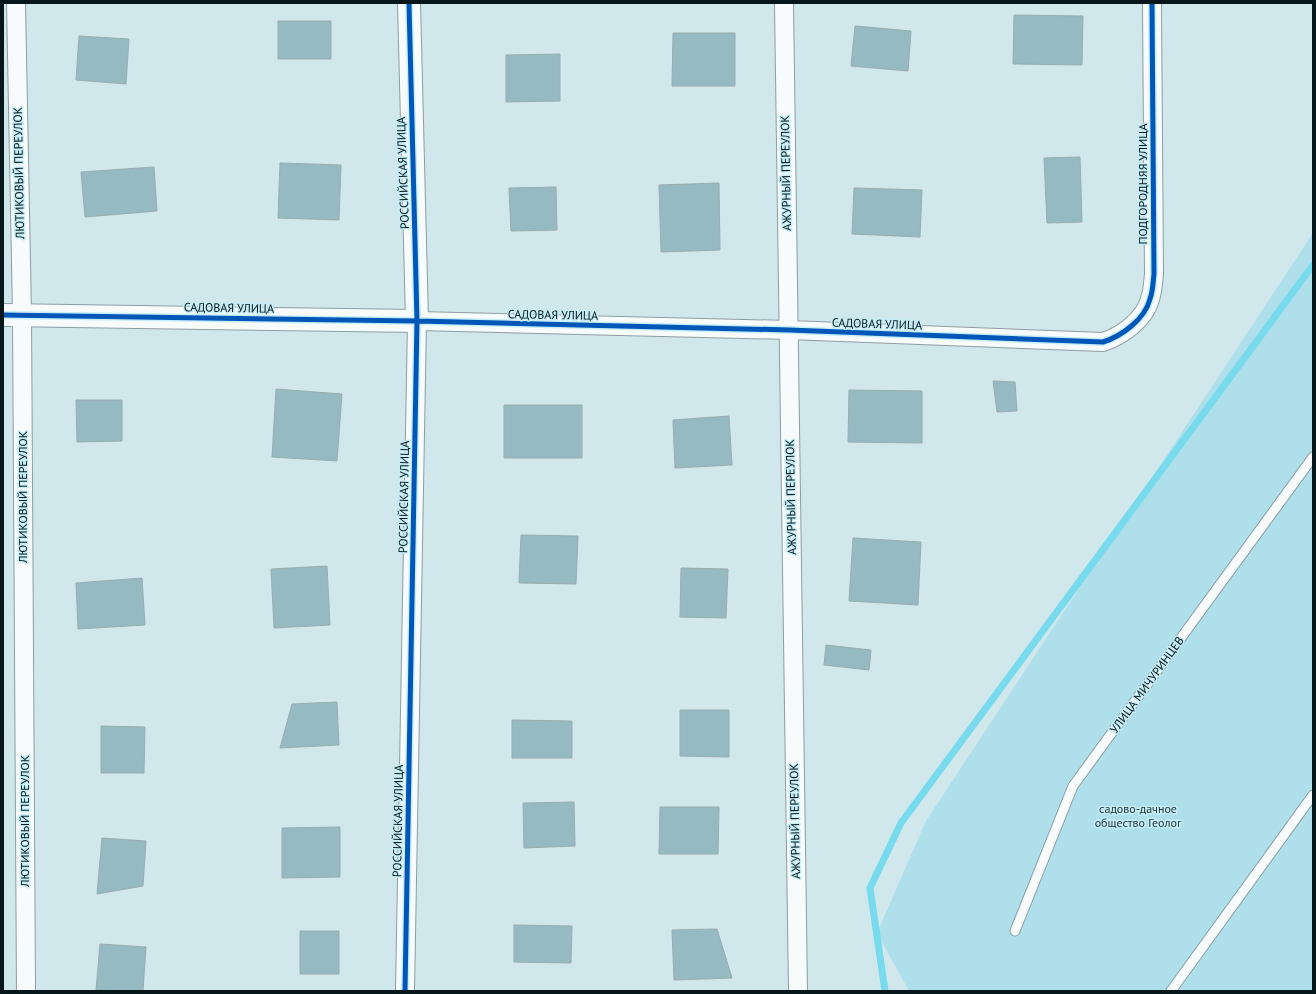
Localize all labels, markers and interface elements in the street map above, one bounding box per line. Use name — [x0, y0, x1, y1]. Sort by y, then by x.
street label: ЛЮТИКОВЫЙ ПЕРЕУЛОК — [10, 107, 27, 240]
street label: АЖУРНЫЙ ПЕРЕУЛОК — [777, 115, 794, 231]
street label: РОССИЙСКАЯ УЛИЦА — [393, 117, 412, 230]
street label: ПОДГОРОДНЯЯ УЛИЦА — [1135, 123, 1150, 245]
street label: САДОВАЯ УЛИЦА — [184, 299, 274, 316]
street label: САДОВАЯ УЛИЦА — [508, 306, 598, 323]
street label: САДОВАЯ УЛИЦА — [832, 314, 922, 333]
street label: ЛЮТИКОВЫЙ ПЕРЕУЛОК — [15, 431, 30, 564]
street label: АЖУРНЫЙ ПЕРЕУЛОК — [782, 439, 799, 555]
street label: РОССИЙСКАЯ УЛИЦА — [395, 441, 412, 553]
street label: УЛИЦА МИЧУРИНЦЕВ — [1106, 633, 1187, 736]
street label: ЛЮТИКОВЫЙ ПЕРЕУЛОК — [17, 755, 32, 888]
street label: АЖУРНЫЙ ПЕРЕУЛОК — [786, 763, 803, 879]
street label: РОССИЙСКАЯ УЛИЦА — [389, 765, 406, 877]
park label: садово-дачное общество Геолог — [1095, 801, 1182, 830]

